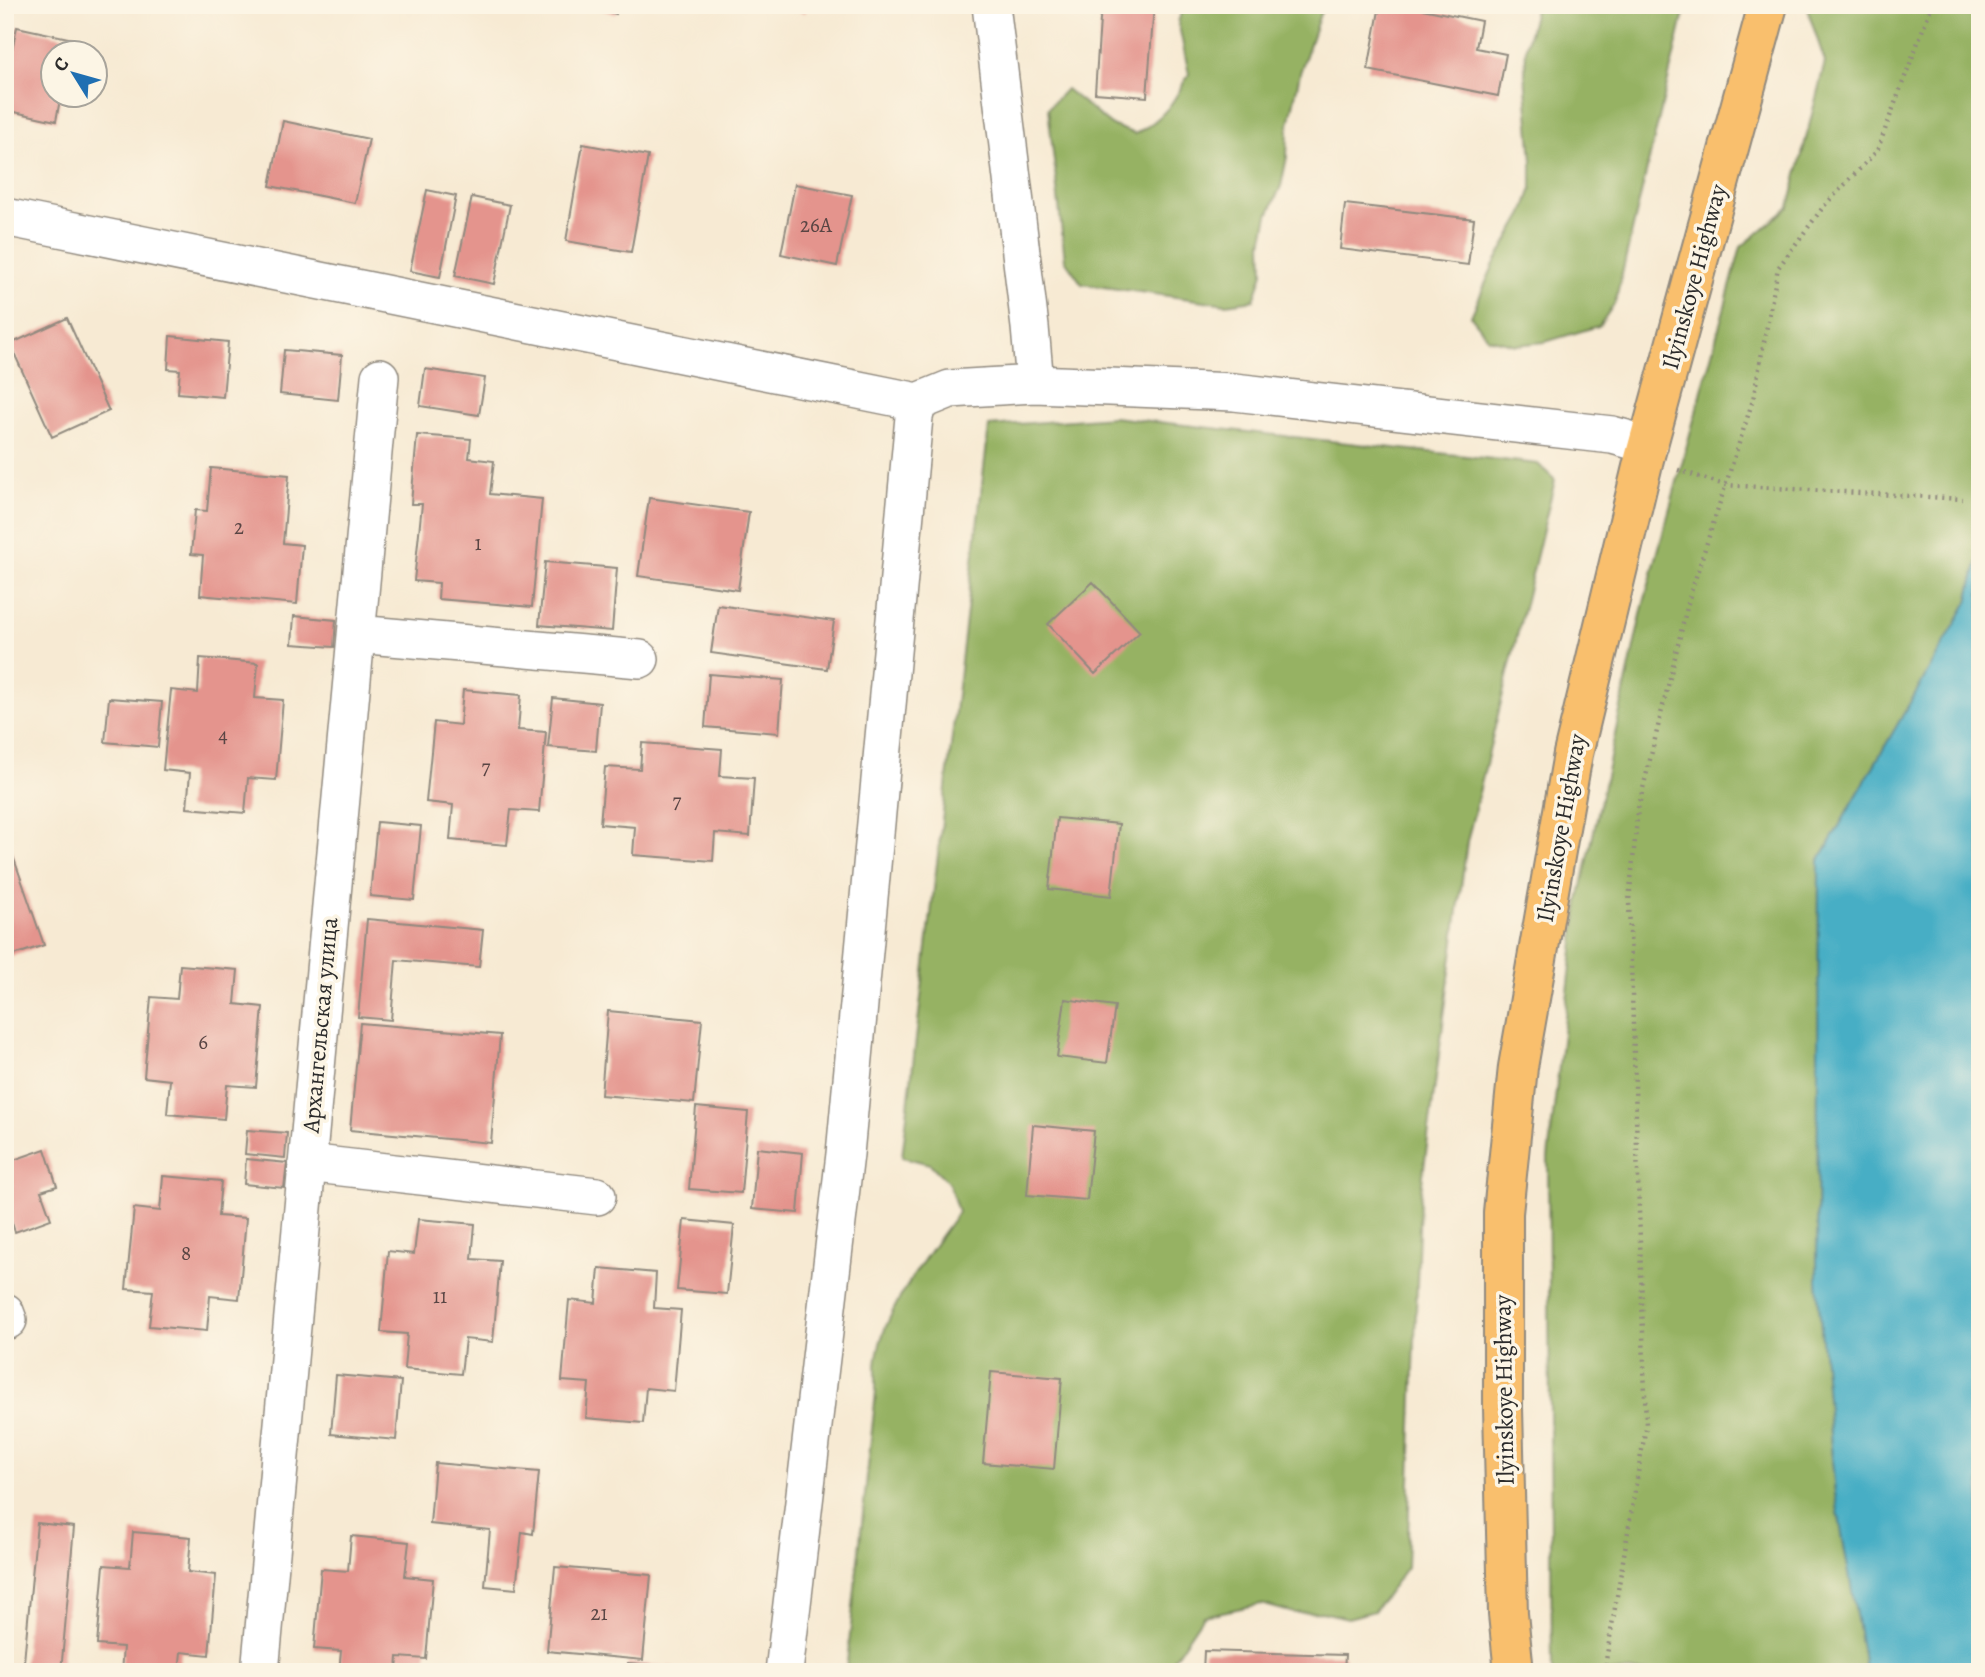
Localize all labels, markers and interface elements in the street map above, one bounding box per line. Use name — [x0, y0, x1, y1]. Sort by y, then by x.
north arrow — [38, 38, 108, 108]
text: С — [47, 52, 75, 77]
street label: Ilyinskoye Highway — [1654, 181, 1734, 373]
house number: 26А — [800, 211, 833, 239]
house number: 2 — [234, 513, 244, 541]
house number: 1 — [474, 529, 482, 557]
house number: 4 — [218, 721, 228, 749]
street label: Ilyinskoye Highway — [1529, 731, 1593, 925]
house number: 7 — [482, 753, 491, 781]
house number: 7 — [673, 787, 682, 815]
street label: Архангельская улица — [295, 916, 345, 1135]
house number: 6 — [198, 1028, 208, 1056]
house number: 8 — [181, 1239, 191, 1267]
house number: 11 — [433, 1282, 447, 1310]
street label: Ilyinskoye Highway — [1486, 1294, 1522, 1486]
house number: 21 — [590, 1599, 608, 1627]

